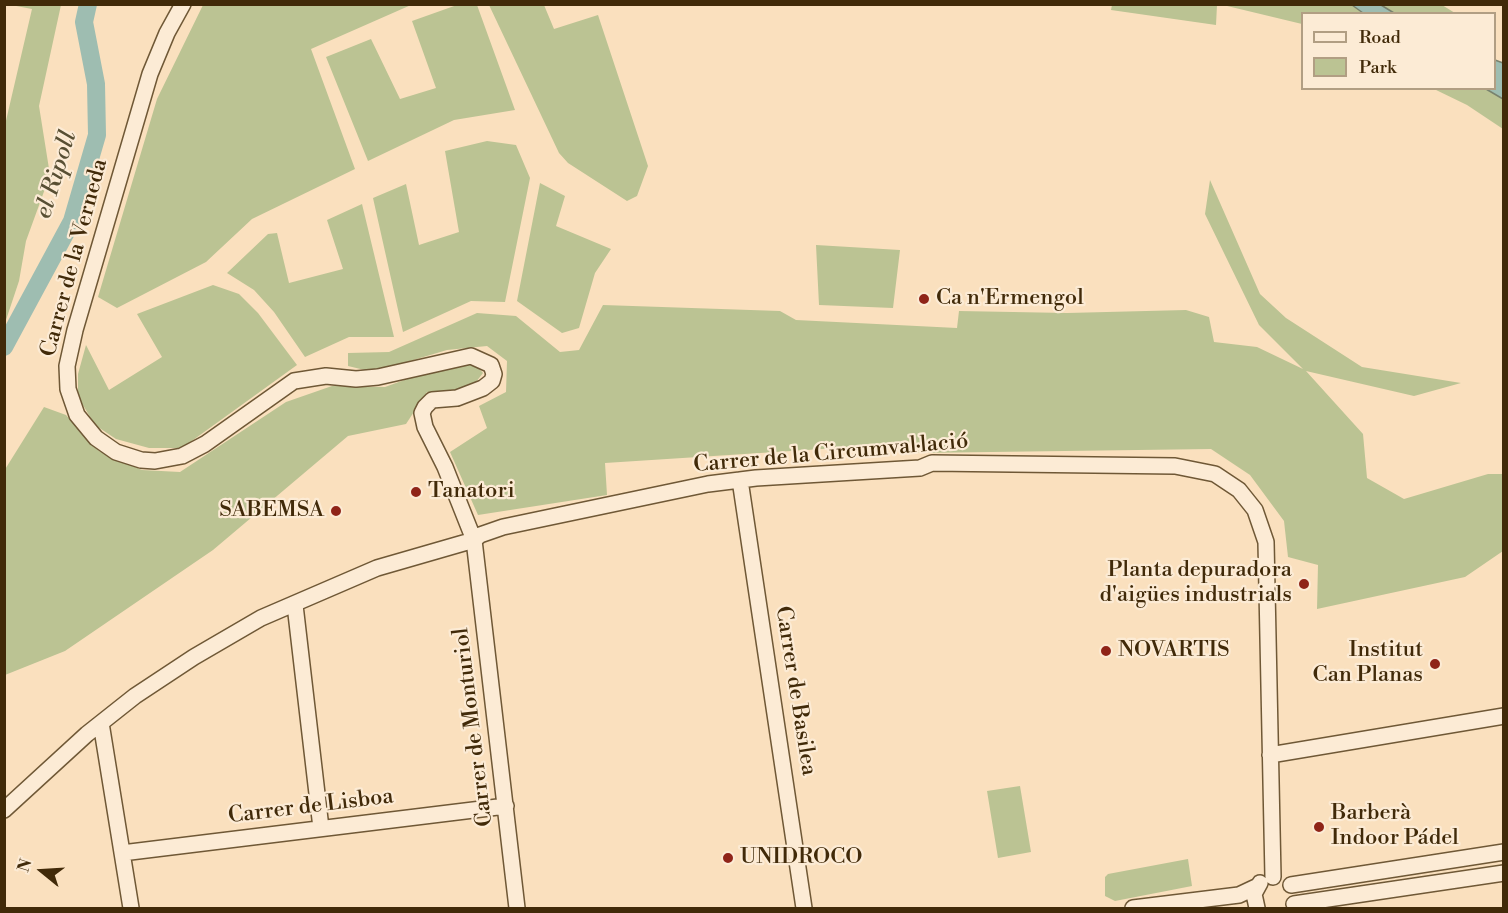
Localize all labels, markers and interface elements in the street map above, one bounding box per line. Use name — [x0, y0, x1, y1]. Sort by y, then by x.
legend — [1301, 12, 1496, 90]
text: Road — [1359, 26, 1401, 49]
text: Park — [1359, 56, 1396, 79]
water label: el Ripoll — [30, 128, 84, 222]
street label: Carrer de la Verneda — [36, 156, 114, 360]
place label: Ca n'Ermengol — [936, 286, 1084, 312]
marker: Ca n'Ermengol — [917, 292, 931, 306]
street label: Carrer de la Circumval·lació — [692, 429, 970, 479]
place label: Tanatori — [428, 479, 515, 505]
marker: Tanatori — [409, 485, 423, 499]
place label: SABEMSA — [219, 498, 324, 524]
marker: SABEMSA — [329, 504, 343, 518]
place label: Planta depuradora d'aigües industrials — [1099, 558, 1292, 610]
marker: Planta depuradora d'aigües industrials — [1297, 577, 1311, 591]
street label: Carrer de Basilea — [769, 604, 821, 778]
street label: Carrer de Monturiol — [449, 626, 499, 828]
place label: NOVARTIS — [1118, 638, 1230, 664]
place label: Institut Can Planas — [1313, 638, 1423, 690]
marker: NOVARTIS — [1099, 644, 1113, 658]
marker: Institut Can Planas — [1428, 657, 1442, 671]
street label: Carrer de Lisboa — [227, 784, 395, 830]
place label: Barberà Indoor Pádel — [1331, 801, 1459, 852]
marker: Barberà Indoor Pádel — [1312, 820, 1326, 834]
north arrow — [12, 841, 72, 901]
place label: UNIDROCO — [740, 845, 862, 871]
marker: UNIDROCO — [721, 851, 735, 865]
text: N — [13, 856, 36, 875]

